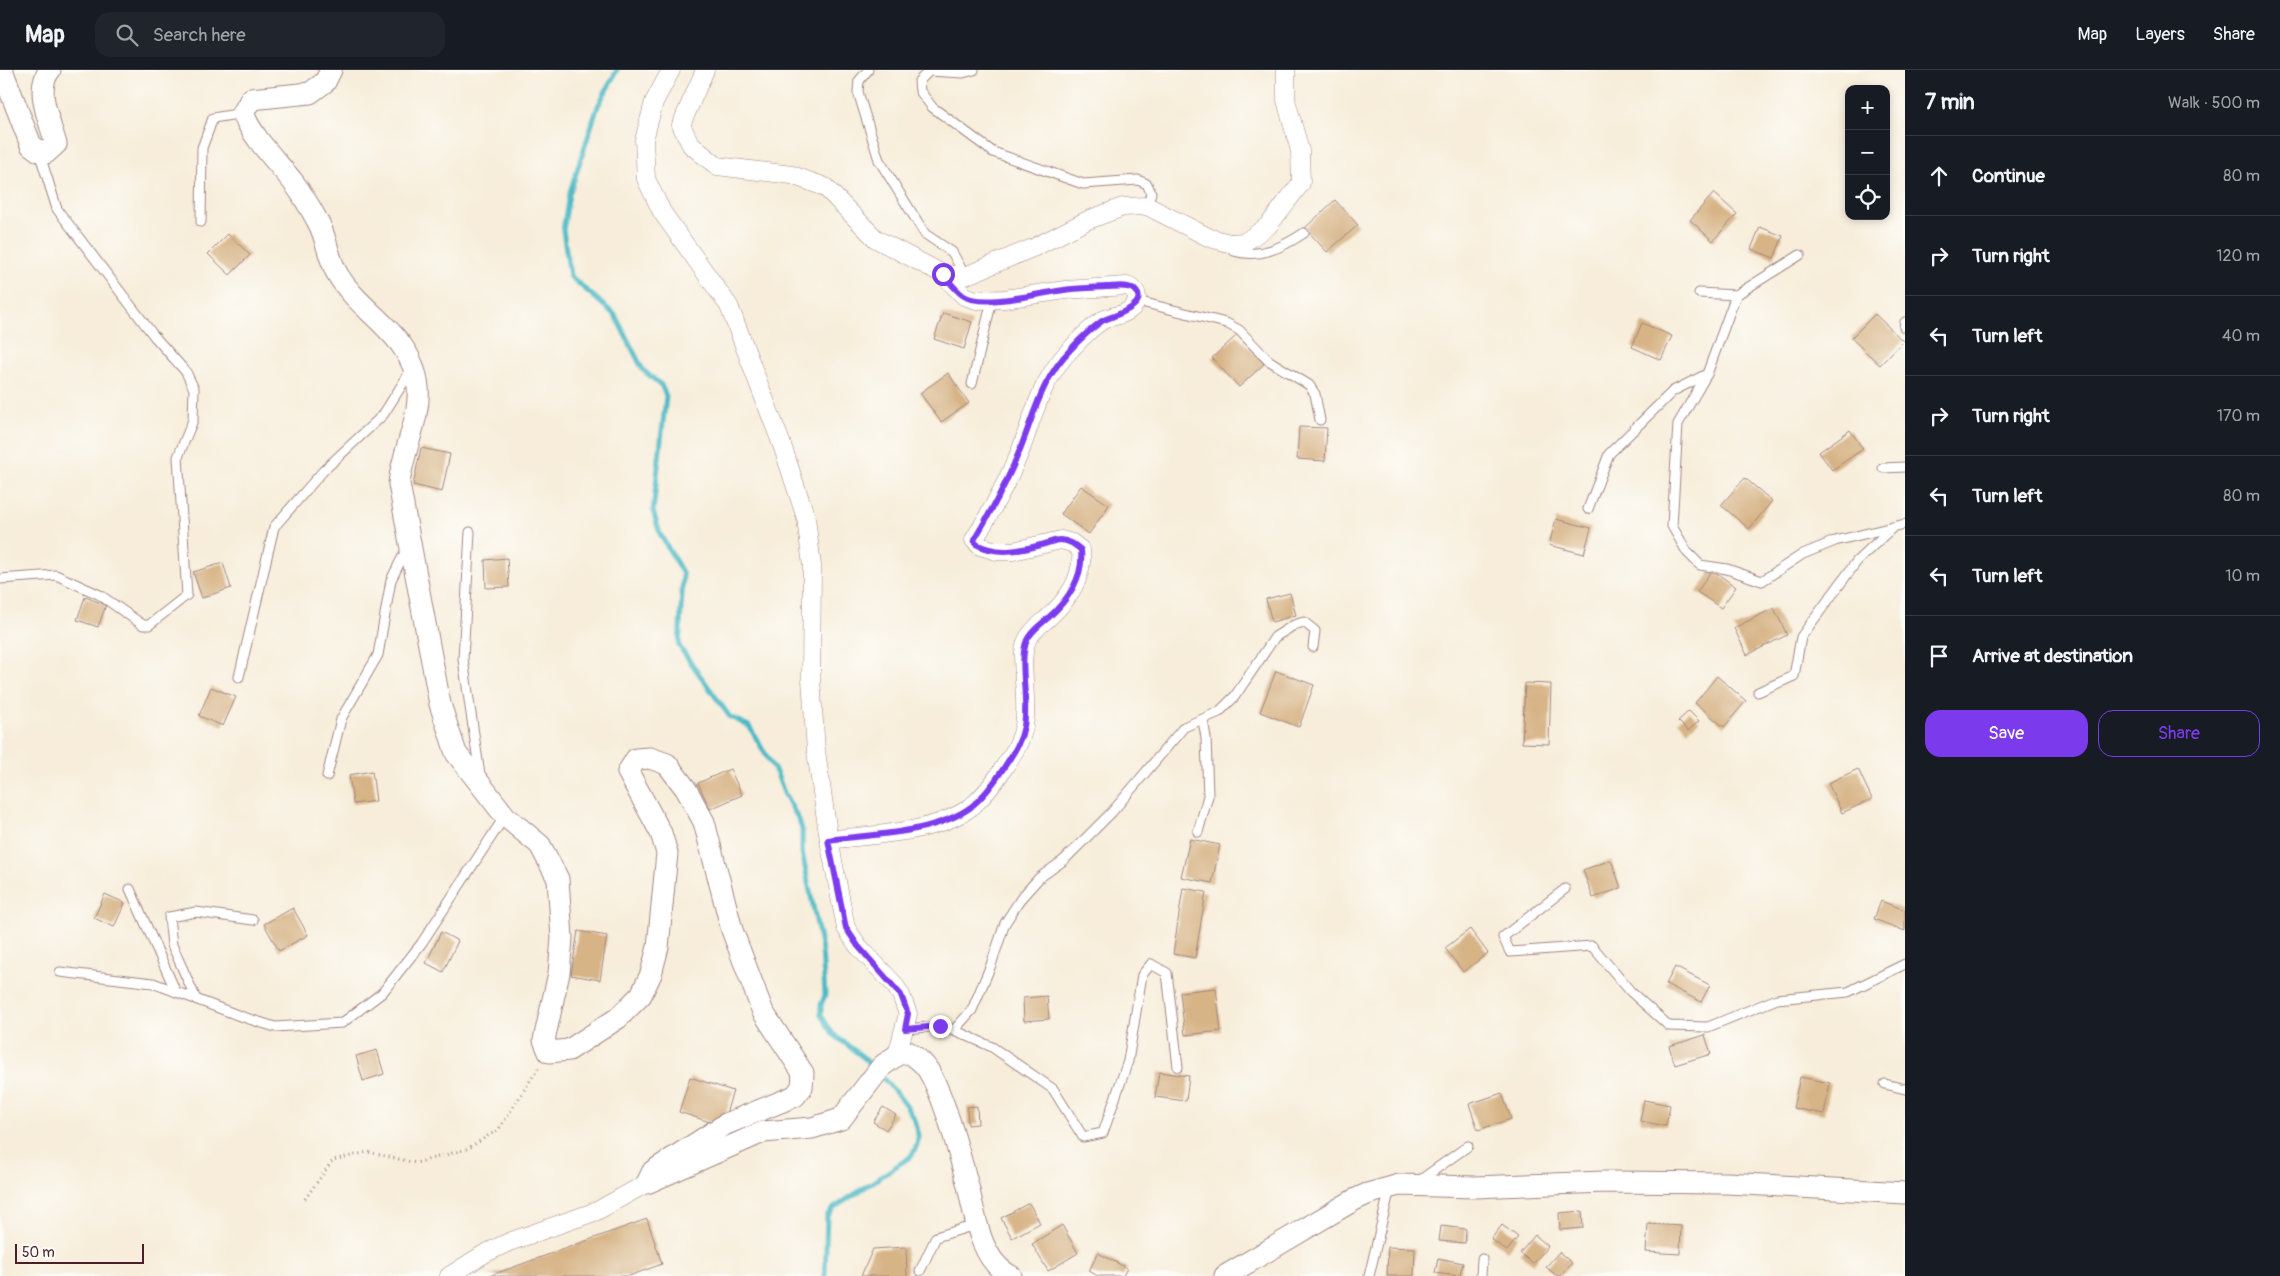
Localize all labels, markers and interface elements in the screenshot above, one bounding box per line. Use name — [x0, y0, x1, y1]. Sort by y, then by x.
search box — [95, 12, 445, 57]
text: Map — [25, 20, 65, 49]
icon: search — [113, 21, 141, 49]
text: Search here — [153, 23, 246, 47]
text: Map — [2078, 23, 2107, 46]
text: Layers — [2135, 23, 2185, 46]
text: Share — [2213, 23, 2255, 46]
map controls — [1845, 85, 1890, 220]
button: + — [1845, 85, 1890, 130]
text: 7 min — [1925, 89, 1975, 116]
text: Walk · 500 m — [2168, 93, 2260, 113]
button: − — [1845, 130, 1890, 175]
icon: ahead — [1925, 162, 1953, 190]
text: Continue — [1972, 164, 2045, 188]
text: 80 m — [2223, 166, 2260, 186]
button: locate — [1845, 175, 1890, 220]
icon: right — [1925, 242, 1953, 270]
text: Turn right — [1972, 244, 2050, 268]
text: 120 m — [2216, 246, 2260, 266]
route start — [932, 263, 955, 286]
icon: left — [1925, 322, 1953, 350]
text: Turn left — [1972, 324, 2042, 348]
text: 40 m — [2222, 326, 2260, 346]
icon: right — [1925, 402, 1953, 430]
text: Turn right — [1972, 404, 2050, 428]
text: 170 m — [2217, 406, 2260, 426]
icon: left — [1925, 482, 1953, 510]
text: Turn left — [1972, 484, 2042, 508]
text: 80 m — [2223, 486, 2260, 506]
icon: left — [1925, 562, 1953, 590]
text: Turn left — [1972, 564, 2042, 588]
text: 10 m — [2225, 566, 2260, 586]
icon: arrive — [1925, 642, 1953, 670]
text: Arrive at destination — [1972, 644, 2133, 668]
button: Save — [1925, 710, 2088, 757]
button: Share — [2098, 710, 2260, 757]
route end — [929, 1015, 952, 1038]
scale bar — [15, 1241, 144, 1264]
text: 50 m — [22, 1244, 55, 1261]

